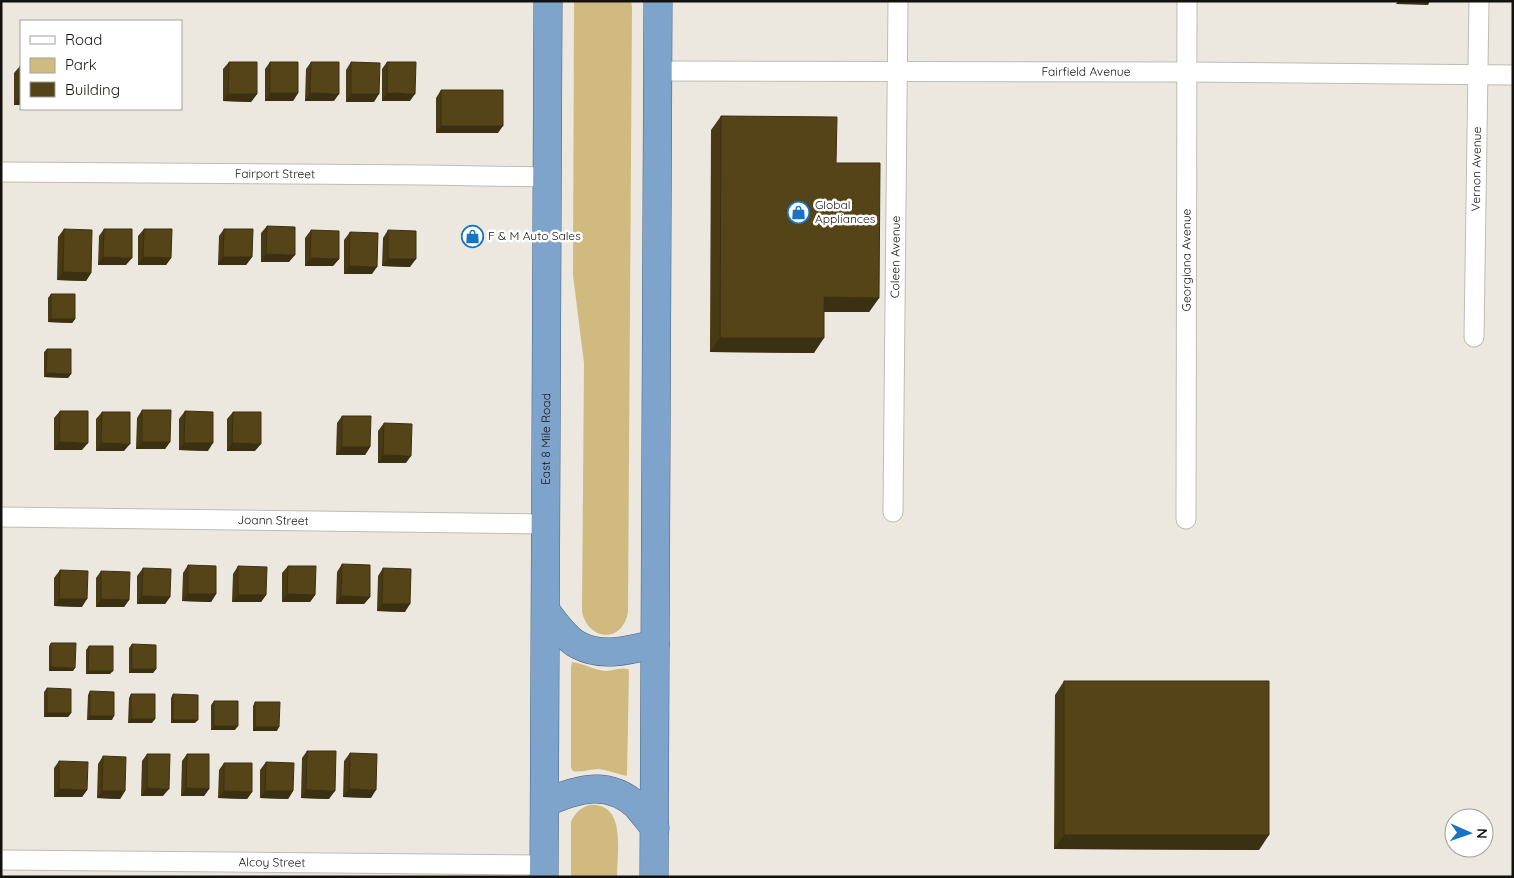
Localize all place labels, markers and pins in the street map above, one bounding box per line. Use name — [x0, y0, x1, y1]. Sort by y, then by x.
place label: Global Appliances — [815, 197, 876, 226]
shop icon: Global Appliances — [787, 200, 811, 224]
shop icon: F & M Auto Sales — [460, 224, 484, 248]
place label: F & M Auto Sales — [488, 228, 581, 243]

